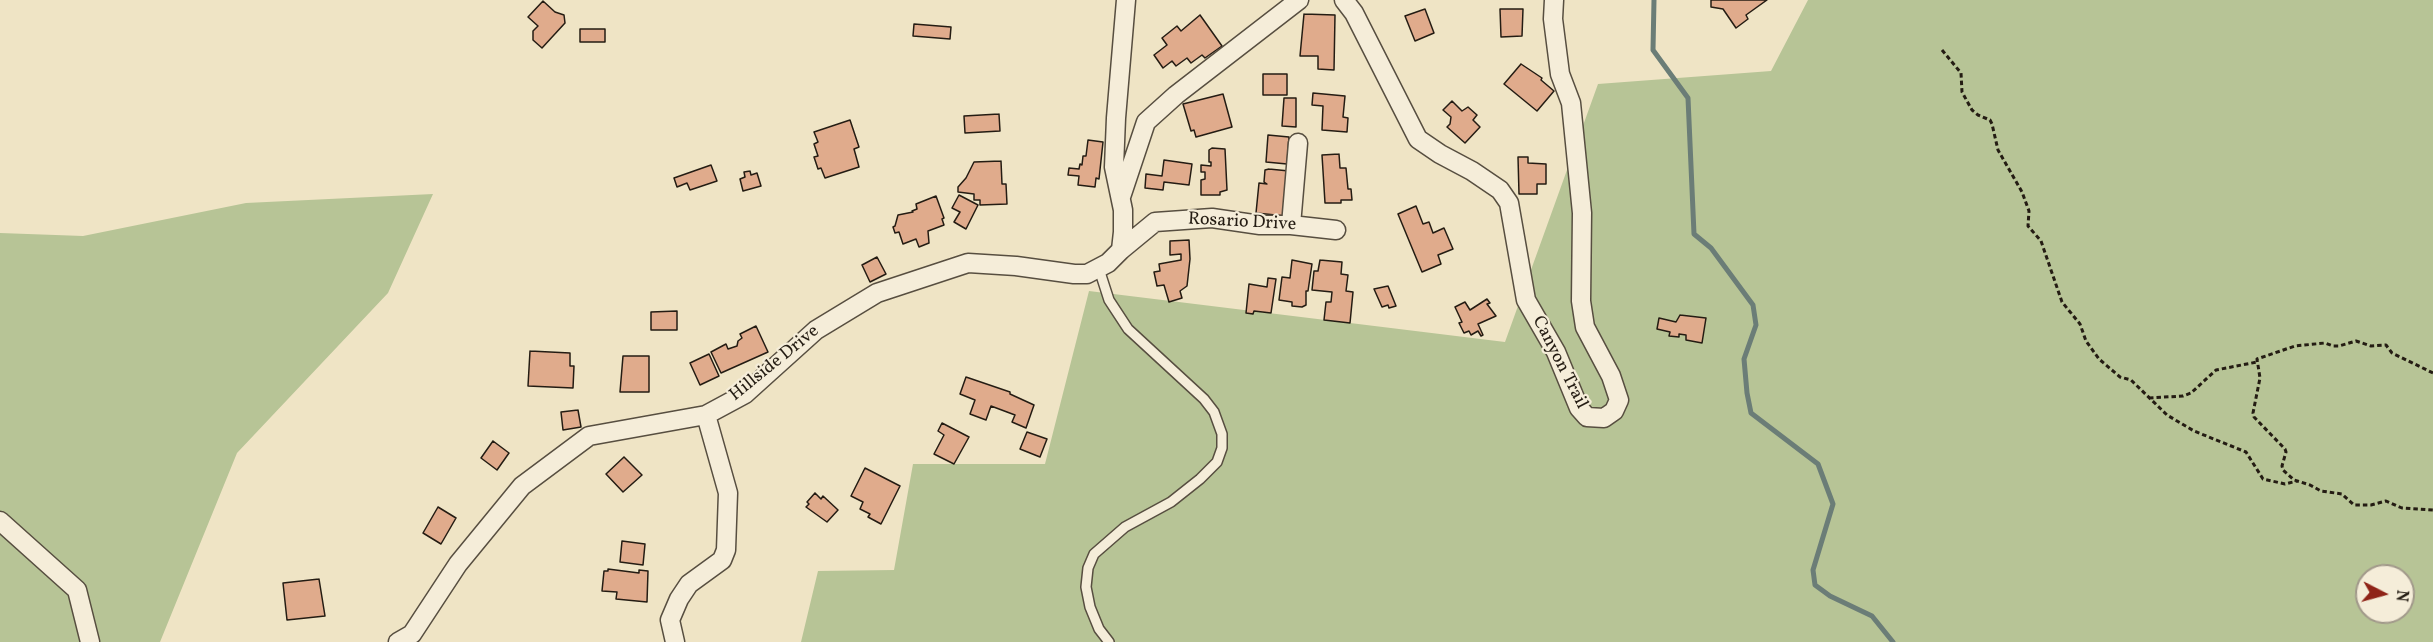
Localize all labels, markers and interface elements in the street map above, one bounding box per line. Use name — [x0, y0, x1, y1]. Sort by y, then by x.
street label: Rosario Drive — [1187, 209, 1297, 237]
street label: Canyon Trail — [1526, 313, 1592, 413]
street label: Hillside Drive — [726, 321, 824, 407]
north arrow — [2355, 564, 2415, 624]
text: N — [2389, 589, 2412, 603]

